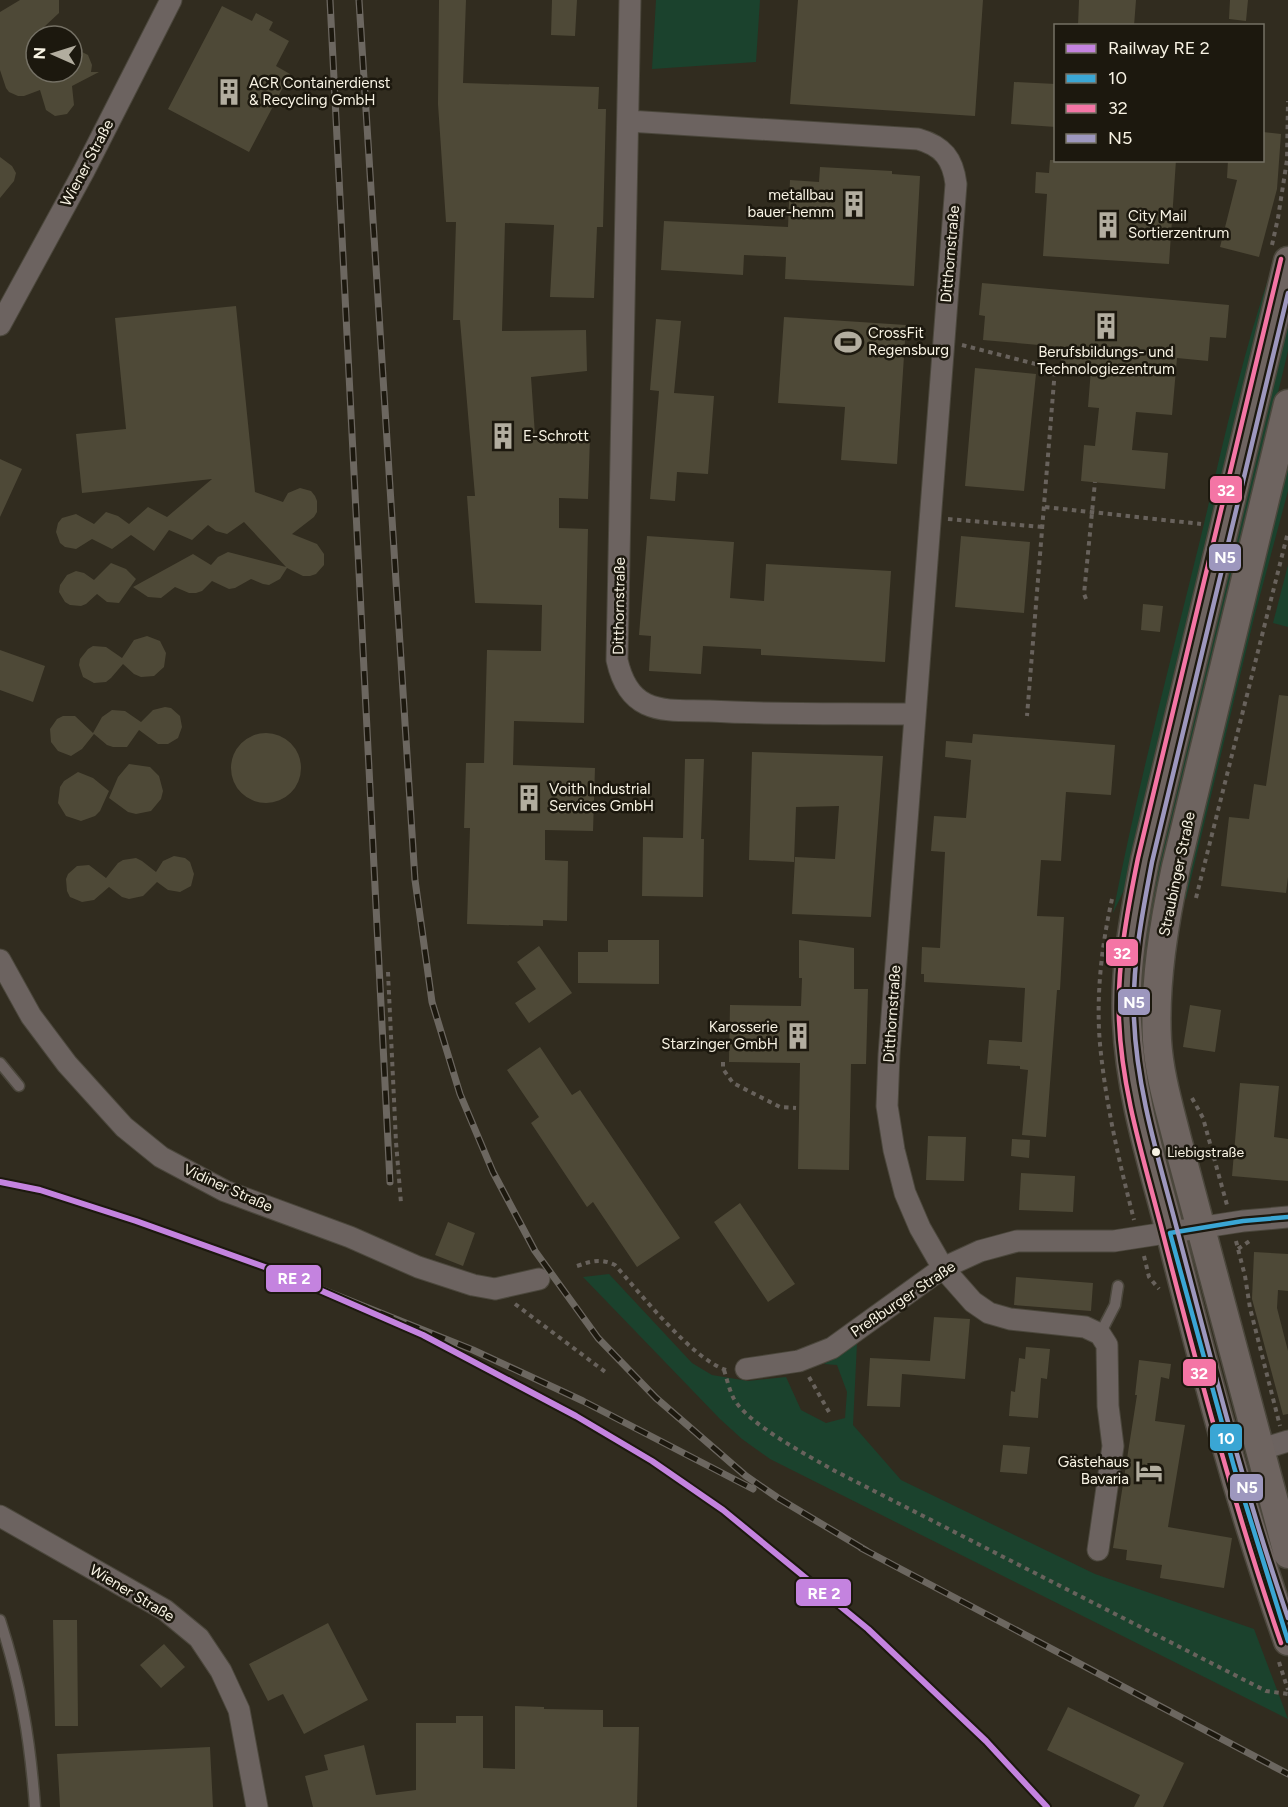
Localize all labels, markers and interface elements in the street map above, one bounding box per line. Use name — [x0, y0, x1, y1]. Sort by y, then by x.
north arrow — [24, 24, 84, 84]
legend — [1054, 24, 1264, 162]
text: Railway RE 2 — [1108, 37, 1210, 59]
text: N — [30, 47, 49, 60]
text: 10 — [1108, 67, 1127, 89]
place label: ACR Containerdienst & Recycling GmbH — [249, 74, 391, 109]
building icon: ACR Containerdienst & Recycling GmbH — [214, 77, 244, 107]
text: 32 — [1108, 97, 1128, 119]
street label: Wiener Straße — [57, 117, 117, 209]
text: N5 — [1108, 127, 1132, 149]
place label: metallbau bauer-hemm — [748, 186, 834, 221]
building icon: metallbau bauer-hemm — [839, 189, 869, 219]
street label: Ditthornstraße — [937, 205, 963, 303]
place label: City Mail Sortierzentrum — [1128, 207, 1229, 242]
building icon: City Mail Sortierzentrum — [1093, 210, 1123, 240]
building icon: Berufsbildungs- und Technologiezentrum — [1091, 311, 1121, 341]
place label: CrossFit Regensburg — [868, 324, 949, 359]
sports icon: CrossFit Regensburg — [833, 327, 863, 357]
place label: Berufsbildungs- und Technologiezentrum — [1037, 343, 1175, 378]
building icon: E-Schrott — [488, 421, 518, 451]
place label: E-Schrott — [523, 427, 589, 445]
line badge: 32 — [1209, 475, 1243, 504]
text: 32 — [1217, 481, 1235, 500]
line badge: N5 — [1208, 543, 1242, 572]
text: N5 — [1214, 548, 1236, 567]
street label: Ditthornstraße — [609, 557, 629, 655]
place label: Voith Industrial Services GmbH — [549, 780, 654, 815]
building icon: Voith Industrial Services GmbH — [514, 783, 544, 813]
street label: Straubinger Straße — [1155, 810, 1199, 938]
line badge: 32 — [1105, 938, 1139, 967]
text: 32 — [1113, 944, 1131, 963]
street label: Ditthornstraße — [880, 965, 904, 1063]
line badge: N5 — [1117, 988, 1151, 1016]
text: N5 — [1123, 993, 1145, 1012]
place label: Karosserie Starzinger GmbH — [661, 1018, 778, 1053]
building icon: Karosserie Starzinger GmbH — [783, 1021, 813, 1051]
place label: Liebigstraße — [1167, 1144, 1244, 1161]
marker: Liebigstraße — [1150, 1146, 1162, 1158]
street label: Vidiner Straße — [181, 1160, 275, 1216]
street label: Preßburger Straße — [847, 1257, 959, 1341]
line badge: RE 2 — [265, 1264, 322, 1293]
text: RE 2 — [278, 1269, 310, 1288]
line badge: 32 — [1182, 1358, 1217, 1387]
text: 32 — [1190, 1364, 1208, 1383]
line badge: 10 — [1209, 1423, 1243, 1452]
text: 10 — [1217, 1429, 1235, 1448]
place label: Gästehaus Bavaria — [1058, 1453, 1129, 1488]
hotel icon: Gästehaus Bavaria — [1134, 1456, 1164, 1486]
line badge: N5 — [1229, 1473, 1264, 1502]
text: N5 — [1236, 1478, 1258, 1497]
street label: Wiener Straße — [86, 1561, 178, 1625]
line badge: RE 2 — [795, 1578, 852, 1607]
text: RE 2 — [808, 1584, 840, 1603]

